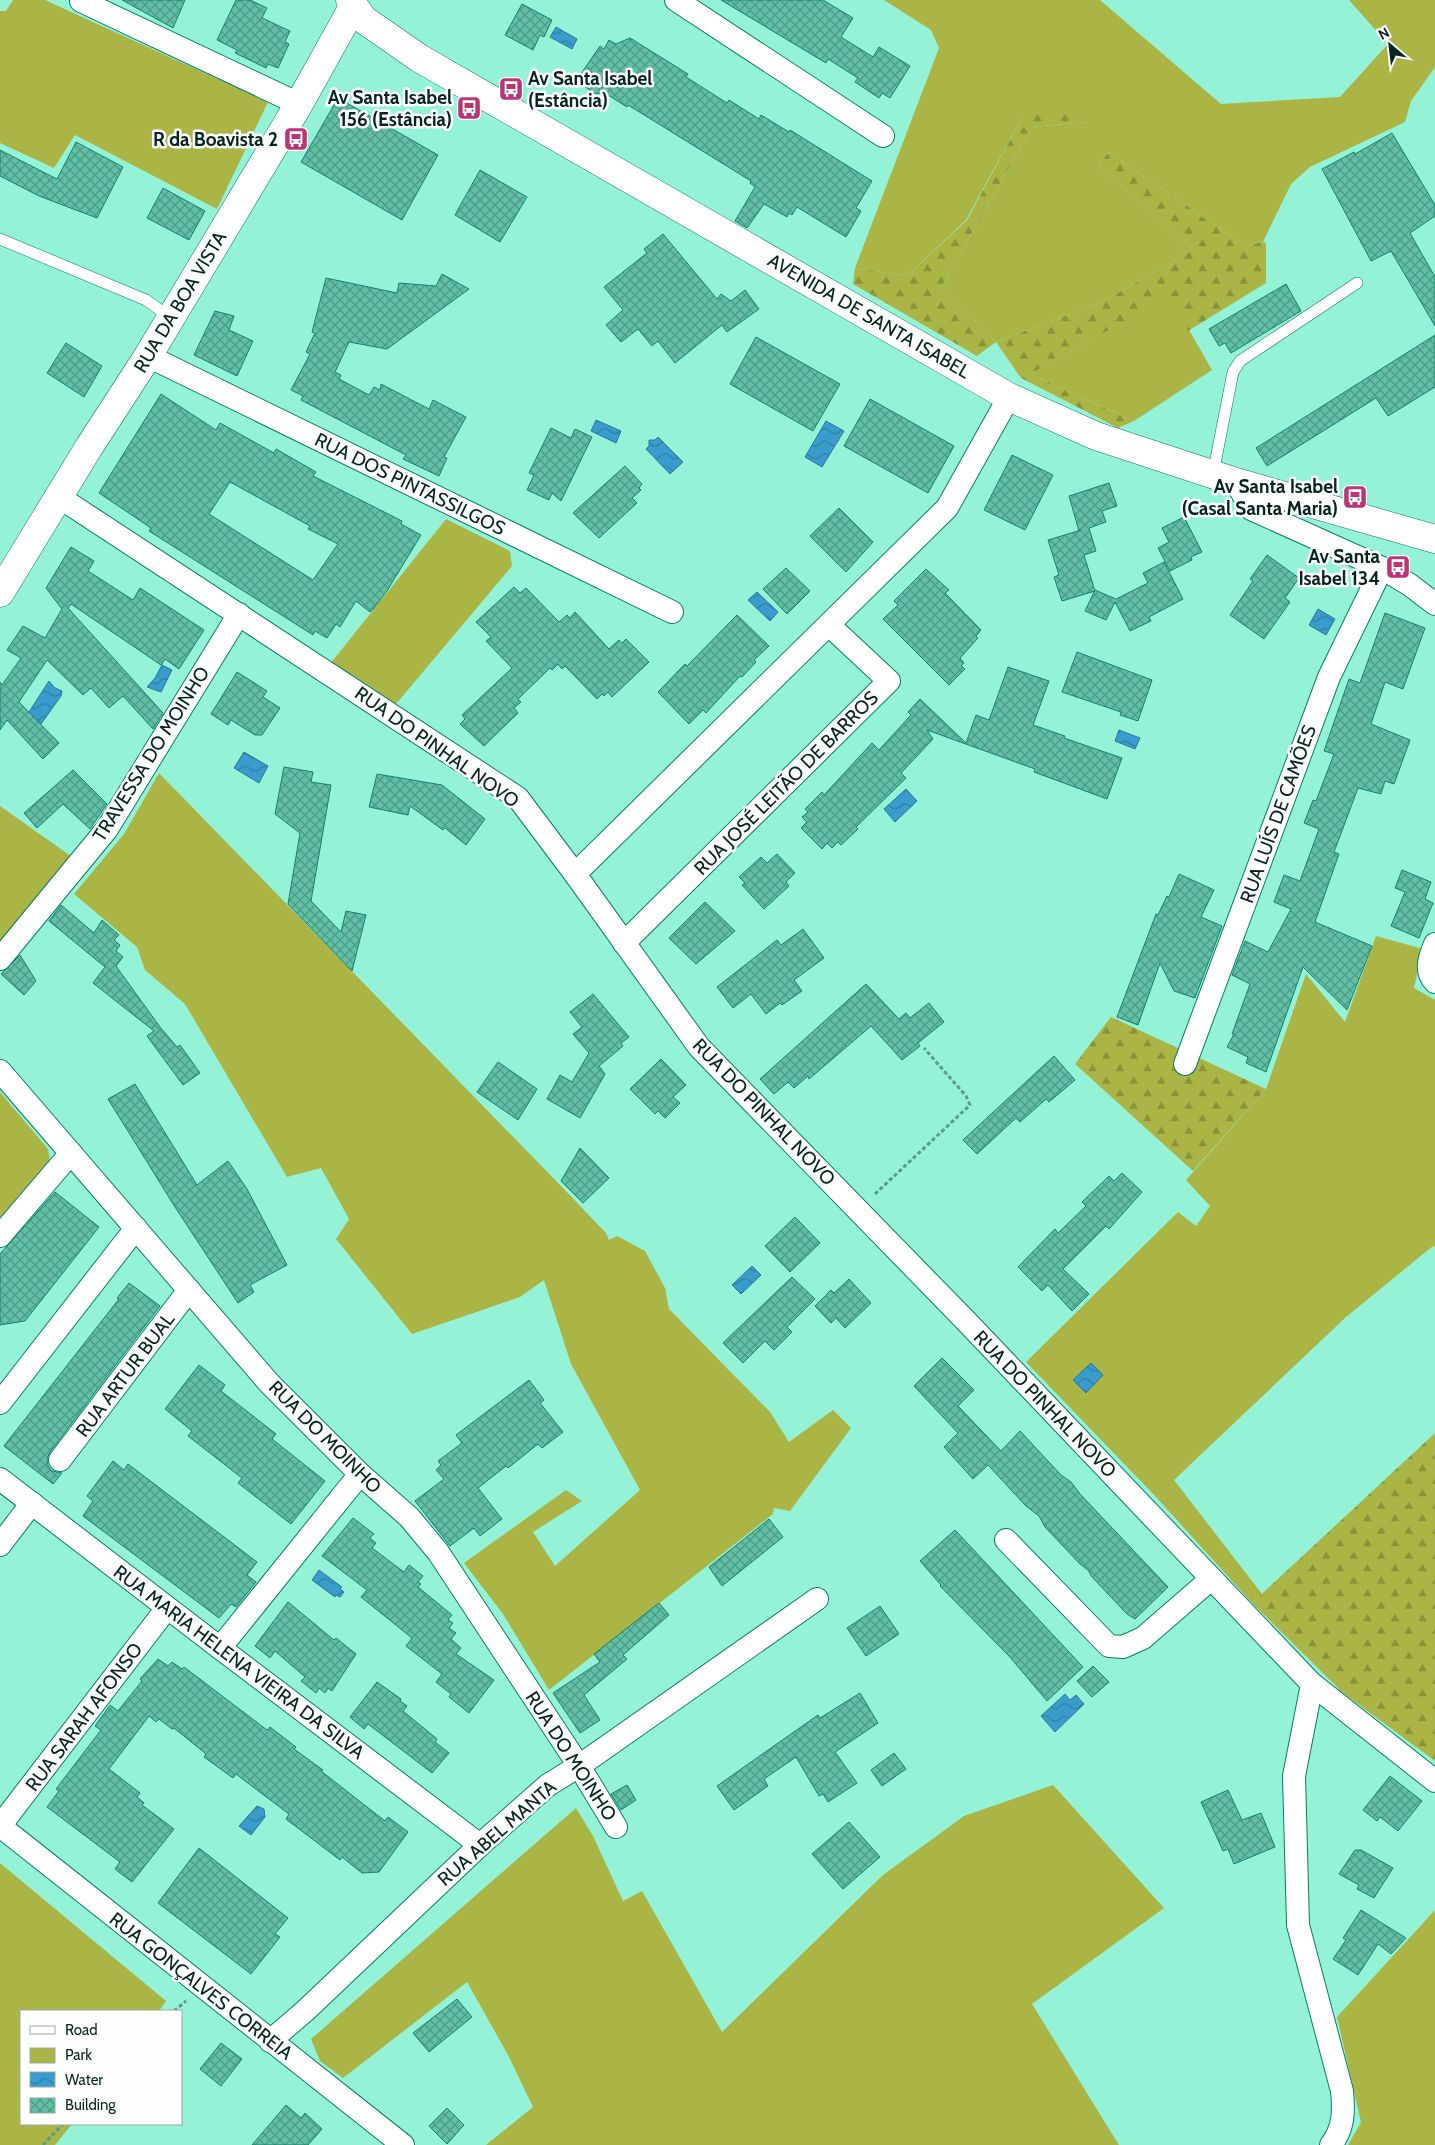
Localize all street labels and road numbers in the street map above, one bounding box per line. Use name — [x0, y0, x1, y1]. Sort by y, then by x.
street label: RUA DA BOA VISTA — [129, 227, 231, 377]
street label: AVENIDA DE SANTA ISABEL — [764, 249, 975, 384]
street label: RUA DOS PINTASSILGOS — [311, 428, 509, 540]
street label: TRAVESSA DO MOINHO — [88, 662, 214, 846]
street label: RUA DO PINHAL NOVO — [350, 682, 524, 812]
street label: RUA JOSÉ LEITÃO DE BARROS — [688, 685, 883, 880]
street label: RUA LUÍS DE CAMÕES — [1234, 722, 1321, 906]
street label: RUA DO PINHAL NOVO — [688, 1034, 840, 1190]
street label: RUA ARTUR BUAL — [71, 1308, 179, 1442]
street label: RUA DO PINHAL NOVO — [969, 1326, 1121, 1482]
street label: RUA DO MOINHO — [264, 1376, 386, 1498]
street label: RUA MARIA HELENA VIEIRA DA SILVA — [109, 1560, 369, 1764]
street label: RUA SARAH AFONSO — [21, 1638, 147, 1796]
street label: RUA DO MOINHO — [521, 1687, 621, 1825]
street label: RUA ABEL MANTA — [433, 1775, 561, 1891]
street label: RUA GONÇALVES CORREIA — [105, 1907, 297, 2065]

